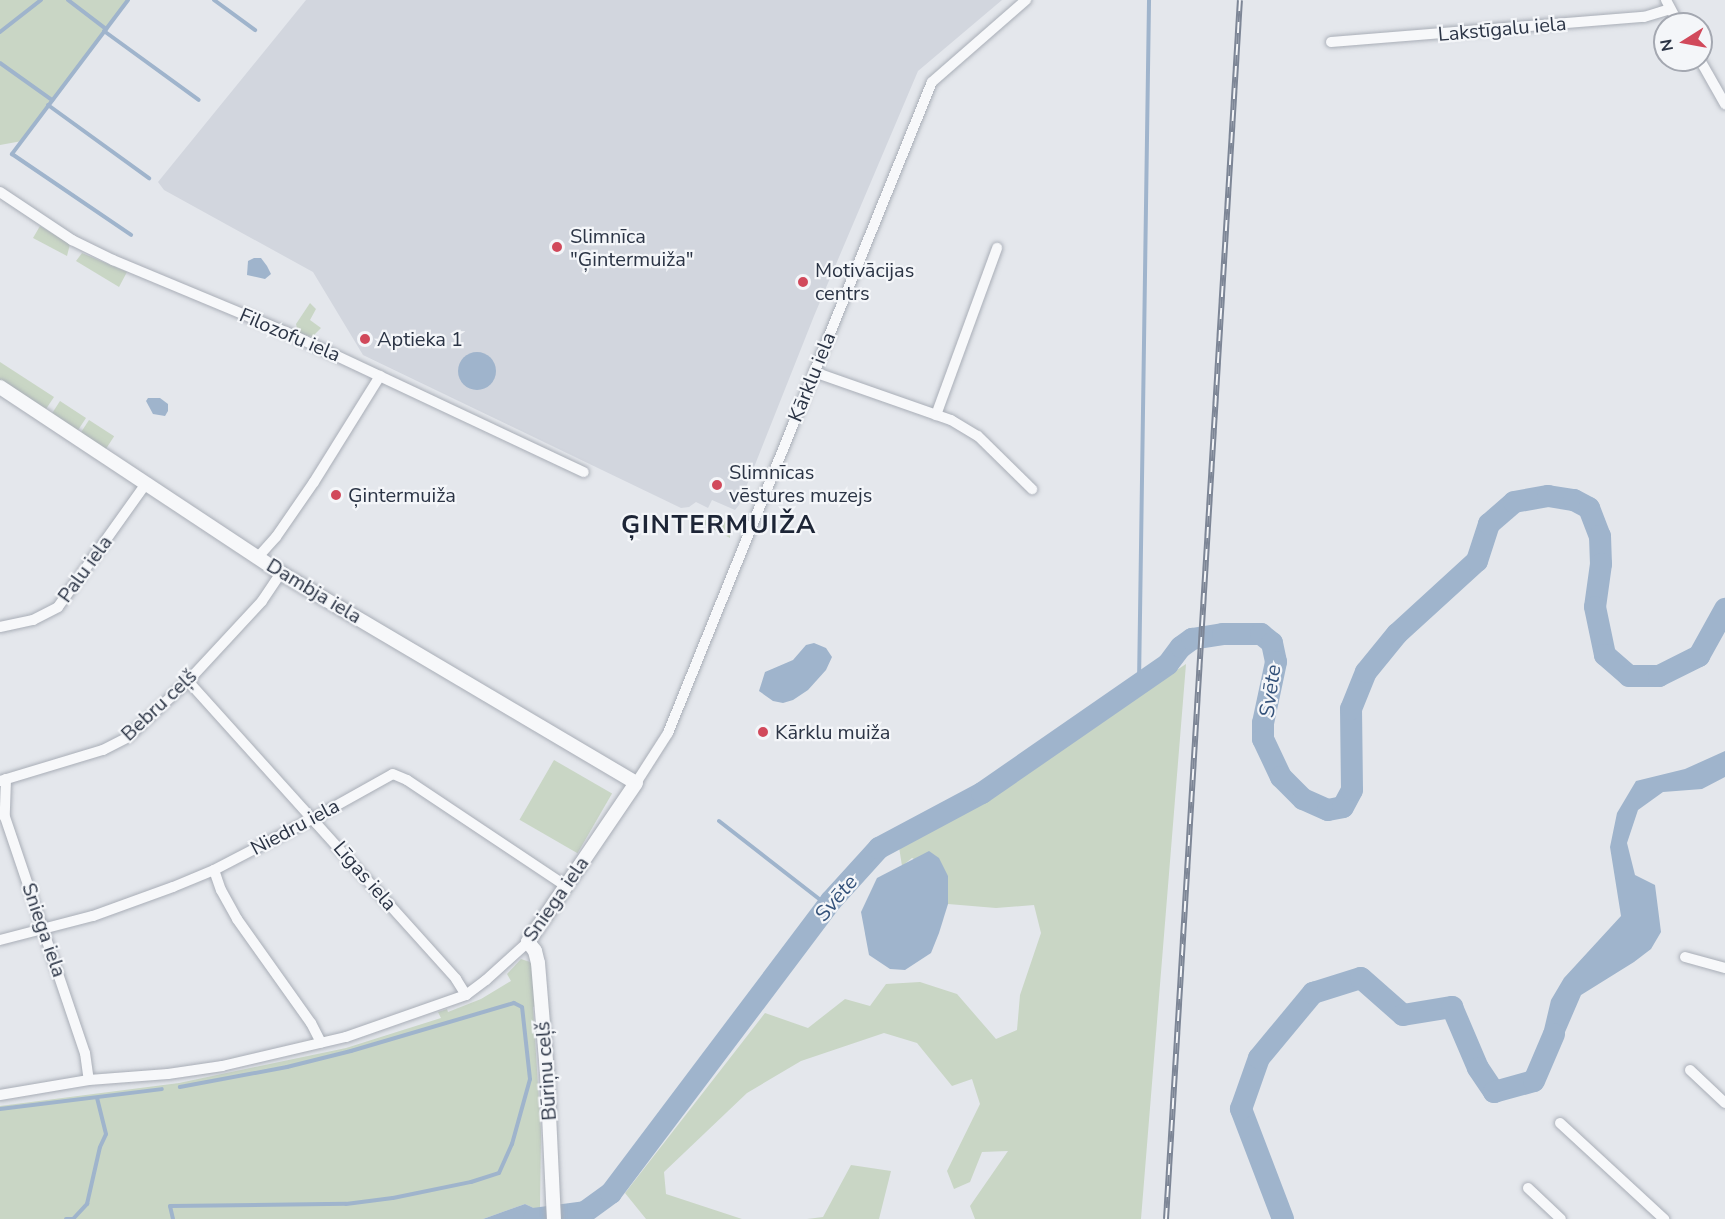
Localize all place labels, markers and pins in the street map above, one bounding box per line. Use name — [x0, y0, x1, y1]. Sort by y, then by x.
place label: Slimnīca "Ģintermuiža" — [570, 224, 694, 271]
marker: Slimnīca "Ģintermuiža" — [548, 238, 566, 256]
place label: Motivācijas centrs — [815, 258, 914, 305]
marker: Motivācijas centrs — [796, 275, 810, 289]
place label: Aptieka 1 — [377, 327, 463, 351]
marker: Aptieka 1 — [358, 332, 372, 346]
place label: Slimnīcas vēstures muzejs — [729, 461, 872, 508]
marker: Slimnīcas vēstures muzejs — [710, 478, 724, 492]
place label: Ģintermuiža — [348, 483, 456, 507]
marker: Ģintermuiža — [329, 488, 343, 502]
place label: Kārklu muiža — [775, 720, 890, 744]
marker: Kārklu muiža — [756, 725, 770, 739]

